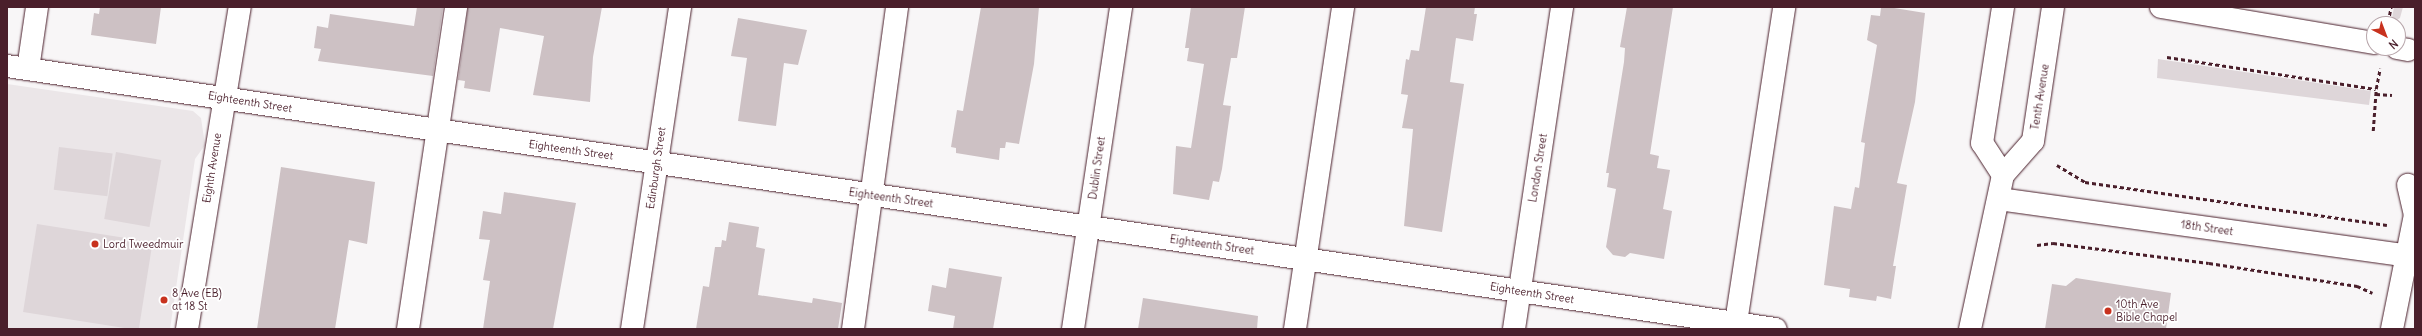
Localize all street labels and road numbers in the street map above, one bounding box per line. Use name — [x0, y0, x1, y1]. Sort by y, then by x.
street label: Tenth Avenue — [2028, 63, 2052, 131]
street label: Eighteenth Street — [207, 89, 293, 115]
street label: Edinburgh Street — [644, 126, 668, 210]
street label: Eighth Avenue — [200, 132, 224, 204]
street label: London Street — [1526, 133, 1550, 203]
street label: Dublin Street — [1086, 136, 1108, 200]
street label: Eighteenth Street — [528, 138, 614, 162]
street label: Eighteenth Street — [848, 186, 934, 210]
street label: 18th Street — [2180, 218, 2234, 238]
street label: Eighteenth Street — [1169, 233, 1255, 257]
street label: Eighteenth Street — [1489, 280, 1575, 306]

